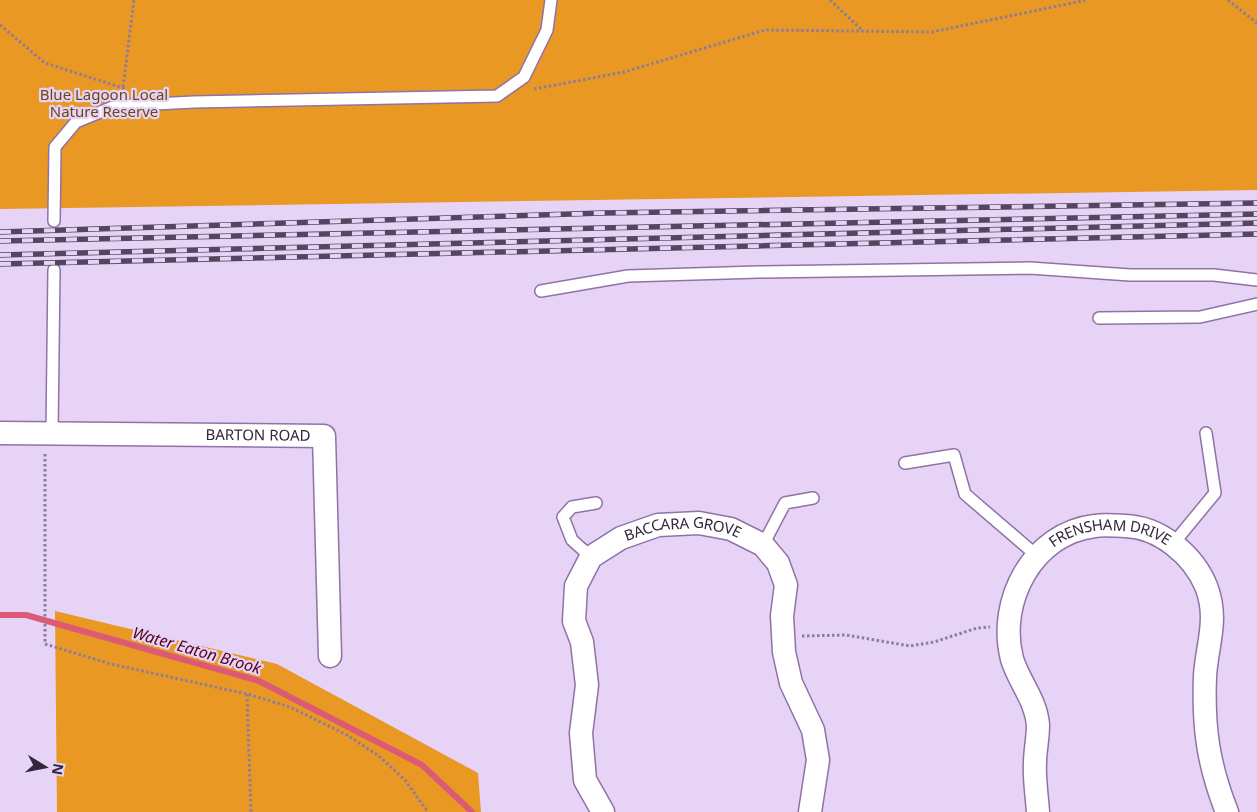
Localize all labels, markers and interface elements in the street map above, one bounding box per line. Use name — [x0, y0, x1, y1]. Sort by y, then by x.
park label: Blue Lagoon Local Nature Reserve — [40, 84, 168, 121]
street label: BARTON ROAD — [205, 424, 311, 445]
street label: BACCARA GROVE — [621, 512, 745, 545]
text: FRENSHAM DRIVE — [1044, 514, 1175, 551]
street label: FRENSHAM DRIVE — [1048, 537, 1174, 557]
water label: Water Eaton Brook — [130, 621, 265, 679]
north arrow — [20, 742, 70, 792]
text: N — [48, 762, 69, 777]

